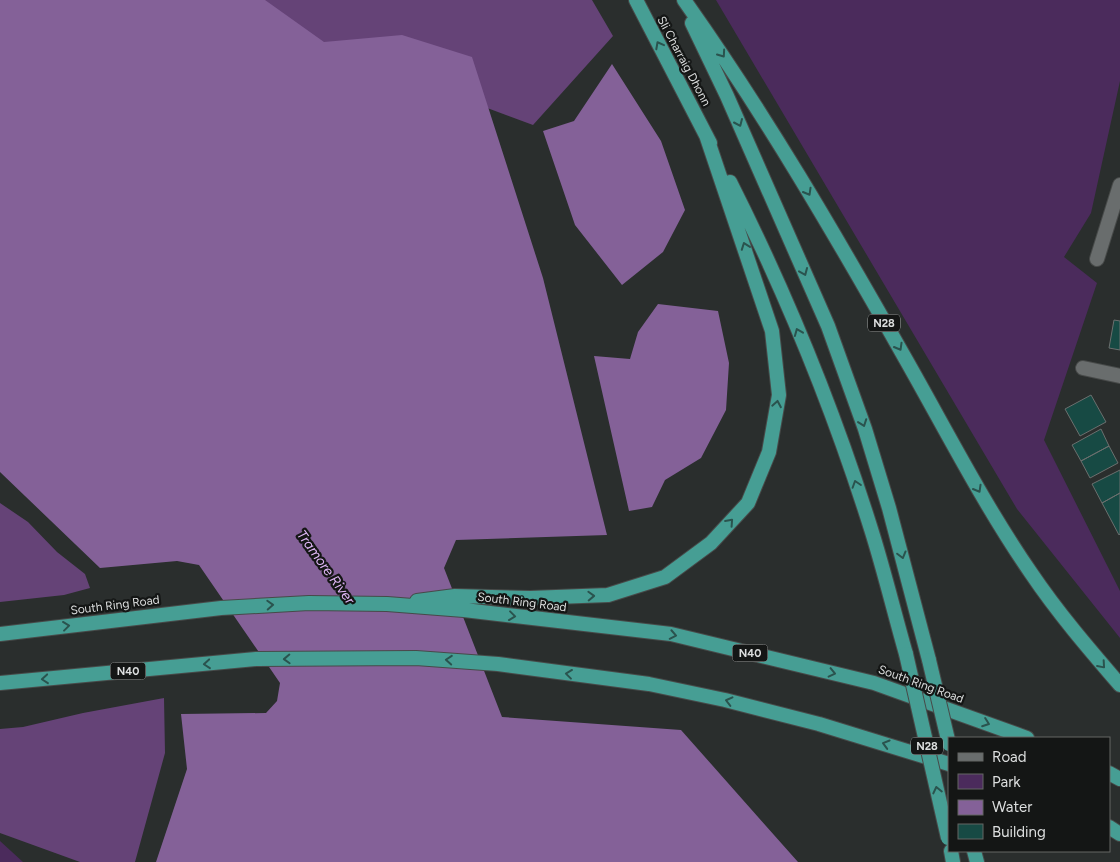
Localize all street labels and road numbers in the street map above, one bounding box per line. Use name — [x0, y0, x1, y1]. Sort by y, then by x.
street label: Sli Charraig Dhonn — [654, 14, 714, 109]
road number: N28 — [868, 314, 900, 332]
street label: South Ring Road — [477, 590, 567, 614]
street label: South Ring Road — [70, 593, 160, 617]
road number: N40 — [732, 644, 768, 661]
road number: N40 — [110, 662, 146, 679]
street label: South Ring Road — [876, 662, 966, 706]
road number: N28 — [911, 738, 943, 754]

